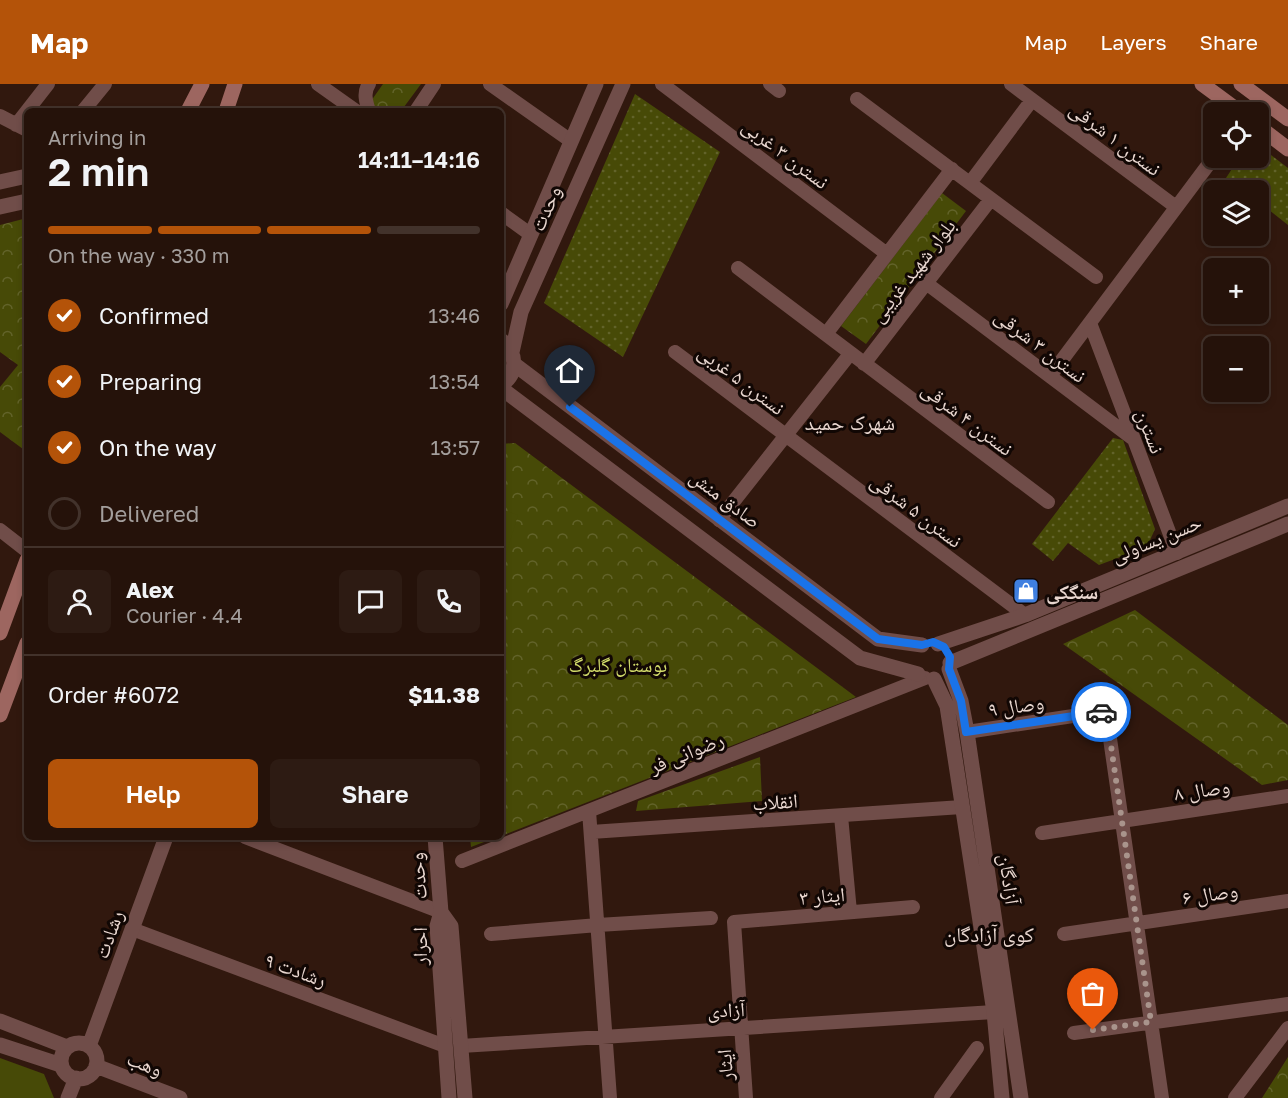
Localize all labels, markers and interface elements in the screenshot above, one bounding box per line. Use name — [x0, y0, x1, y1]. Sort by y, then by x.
text: Map — [30, 26, 88, 59]
text: Map — [1024, 29, 1067, 55]
text: Layers — [1100, 29, 1167, 55]
text: Share — [1200, 29, 1258, 55]
street label: نسترن ۱ شرقی — [1065, 96, 1166, 181]
map controls — [1203, 102, 1269, 402]
button: locate — [1203, 102, 1269, 168]
street label: نسترن ۳ غربی — [737, 113, 834, 194]
text: Arriving in — [48, 125, 146, 149]
text: 14:11–14:16 — [358, 146, 480, 173]
text: 2 min — [48, 148, 149, 195]
button: layers — [1203, 180, 1269, 246]
street label: وحدت — [524, 182, 566, 234]
street label: بلوار شهید غریبی — [864, 214, 961, 327]
text: On the way · 330 m — [48, 243, 229, 267]
button: + — [1203, 258, 1269, 324]
icon: check — [48, 299, 81, 332]
text: Confirmed — [99, 302, 209, 329]
text: 13:46 — [428, 303, 480, 327]
street label: نسترن ۳ شرقی — [990, 303, 1091, 388]
button: − — [1203, 336, 1269, 402]
street label: نسترن ۵ غربی — [693, 339, 790, 420]
pin — [544, 345, 595, 407]
icon: home — [553, 354, 586, 387]
icon: check — [48, 365, 81, 398]
text: Preparing — [99, 368, 202, 395]
text: 13:54 — [429, 369, 480, 393]
street label: نسترن ۴ شرقی — [917, 376, 1018, 461]
street label: نسترن — [1131, 405, 1170, 457]
district label: شهرک حمید — [805, 409, 895, 435]
icon: check — [48, 431, 81, 464]
text: On the way — [99, 434, 217, 461]
text: 13:57 — [430, 435, 480, 459]
street label: صادق منش — [685, 464, 766, 533]
street label: نسترن ۵ شرقی — [866, 468, 967, 553]
text: Delivered — [99, 500, 199, 527]
street label: حسن یساولی — [1107, 509, 1205, 568]
button: person — [48, 570, 111, 633]
button: chat — [339, 570, 402, 633]
button: phone — [417, 570, 480, 633]
text: Alex — [126, 576, 174, 603]
shop icon: سنگکی — [1011, 576, 1041, 606]
place label: سنگکی — [1046, 579, 1098, 605]
text: Courier · 4.4 — [126, 603, 243, 627]
park label: بوستان گلبرگ — [569, 652, 667, 677]
text: Order #6072 — [48, 681, 179, 708]
text: $11.38 — [408, 681, 480, 708]
courier — [1071, 682, 1131, 742]
street label: وصال ۹ — [987, 689, 1046, 722]
icon: car — [1085, 696, 1118, 729]
street label: رضوانی فر — [644, 726, 727, 779]
button: Help — [48, 759, 258, 828]
button: Share — [270, 759, 480, 828]
street label: وصال ۸ — [1173, 773, 1232, 806]
street label: انقلاب — [751, 787, 799, 815]
street label: وحدت — [403, 852, 431, 900]
street label: آزادگان — [994, 852, 1026, 907]
street label: وصال ۶ — [1181, 877, 1240, 910]
street label: ایثار ۳ — [798, 881, 846, 909]
street label: رشادت — [88, 907, 128, 961]
district label: کوی آزادگان — [944, 921, 1034, 947]
street label: احرار — [407, 927, 431, 966]
street label: رشادت ۹ — [262, 947, 330, 991]
pin — [1067, 968, 1118, 1030]
icon: bag — [1076, 977, 1109, 1010]
street label: آزادی — [706, 996, 747, 1023]
street label: وهب — [124, 1045, 166, 1081]
street label: ایثار — [711, 1048, 737, 1083]

